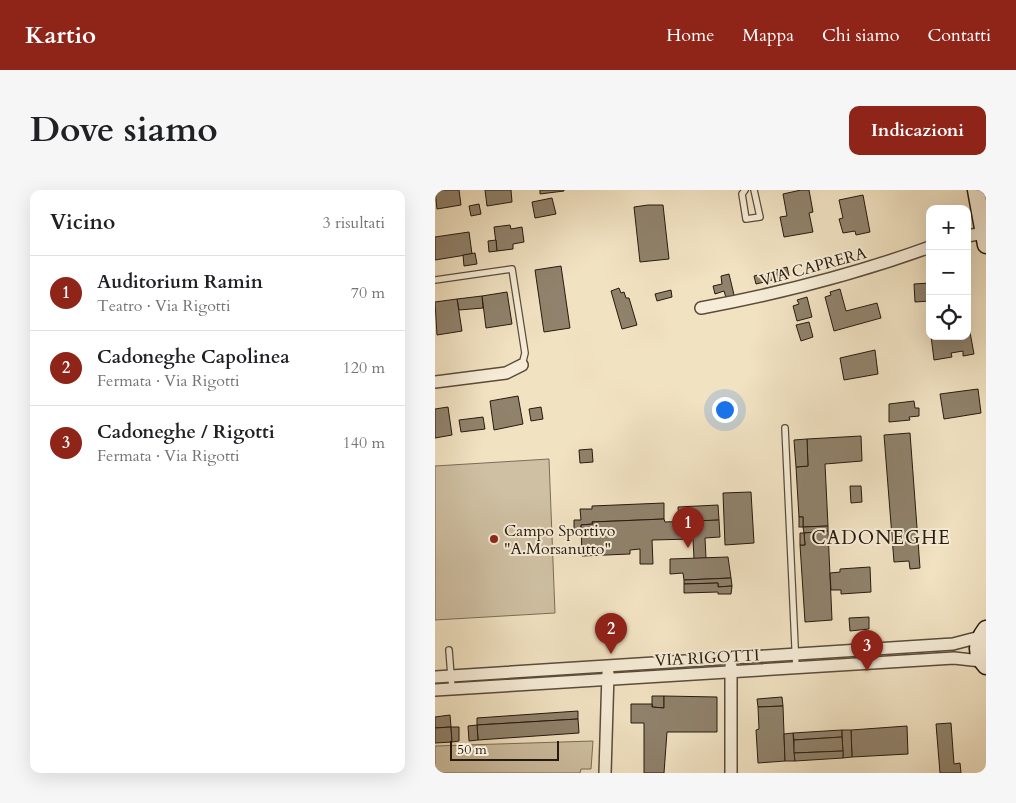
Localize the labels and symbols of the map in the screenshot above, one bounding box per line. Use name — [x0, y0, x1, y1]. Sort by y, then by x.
street label: VIA CAPRERA — [758, 242, 870, 292]
your location — [712, 397, 738, 423]
pin: 1 — [672, 507, 704, 548]
place label: Campo Sportivo "A.Morsanutto" — [504, 520, 616, 560]
district label: CADONEGHE — [811, 525, 951, 551]
marker: Campo Sportivo "A.Morsanutto" — [488, 533, 500, 545]
pin: 2 — [595, 613, 627, 654]
pin: 3 — [851, 630, 883, 671]
street label: VIA RIGOTTI — [654, 644, 760, 672]
scale bar — [450, 738, 559, 761]

